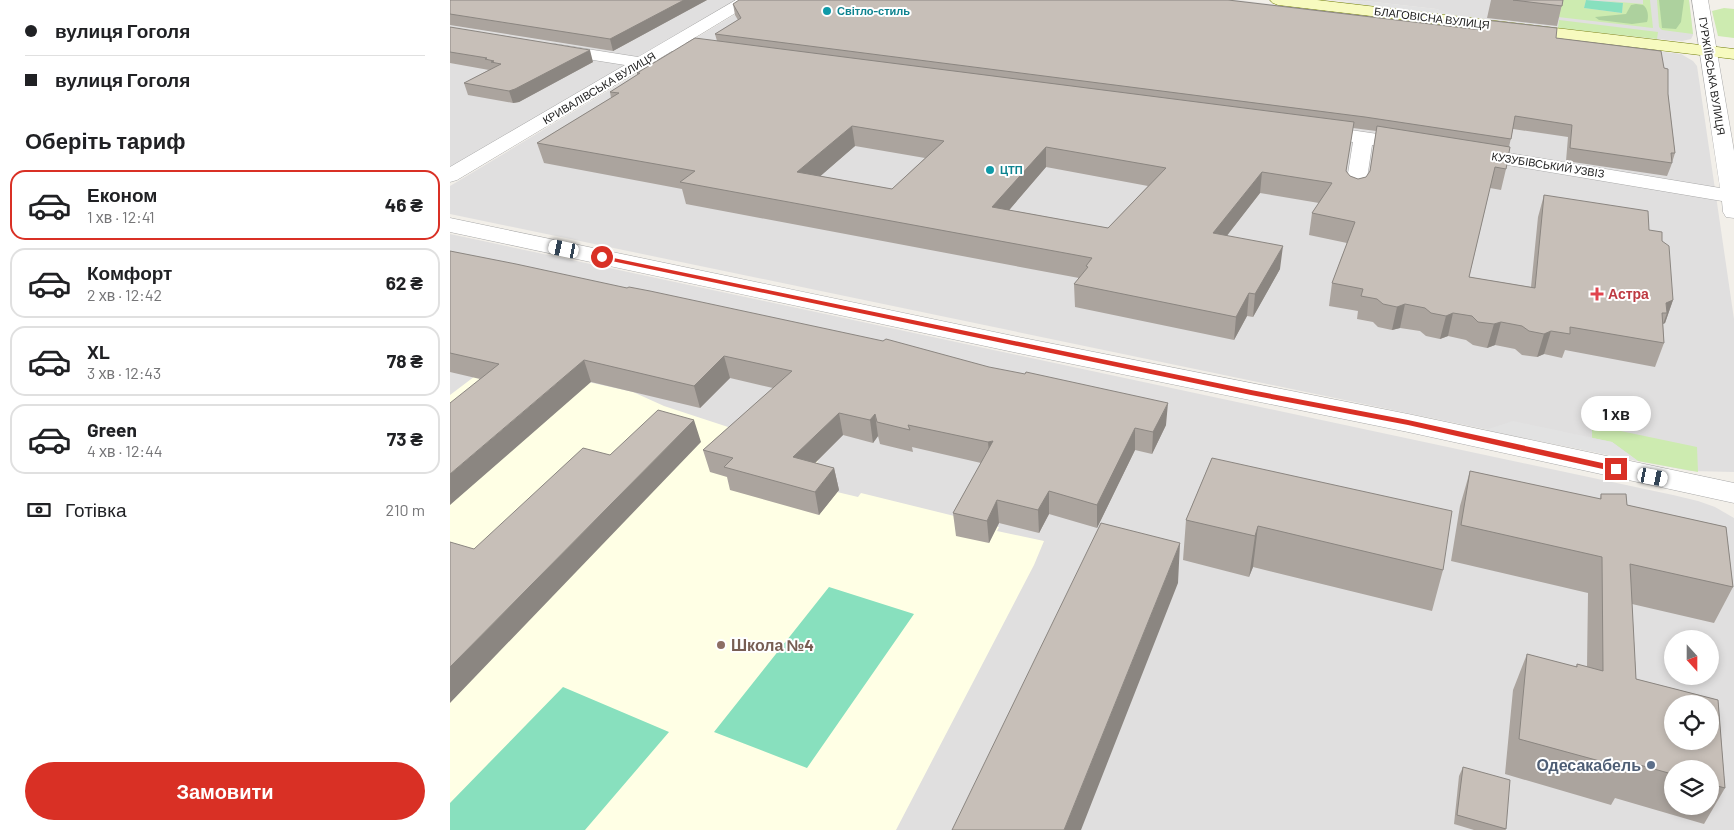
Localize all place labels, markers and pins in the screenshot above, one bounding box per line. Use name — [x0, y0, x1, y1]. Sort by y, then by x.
place label: Світло-стиль — [837, 4, 910, 17]
marker: Світло-стиль — [821, 5, 833, 17]
place label: ЦТП — [1000, 163, 1023, 176]
marker: ЦТП — [984, 164, 996, 176]
place label: Астра — [1608, 285, 1649, 302]
marker: Астра — [1590, 287, 1604, 301]
place label: Школа №4 — [731, 635, 814, 654]
marker: Школа №4 — [715, 639, 727, 651]
place label: Одесакабель — [1536, 755, 1641, 774]
marker: Одесакабель — [1645, 759, 1657, 771]

